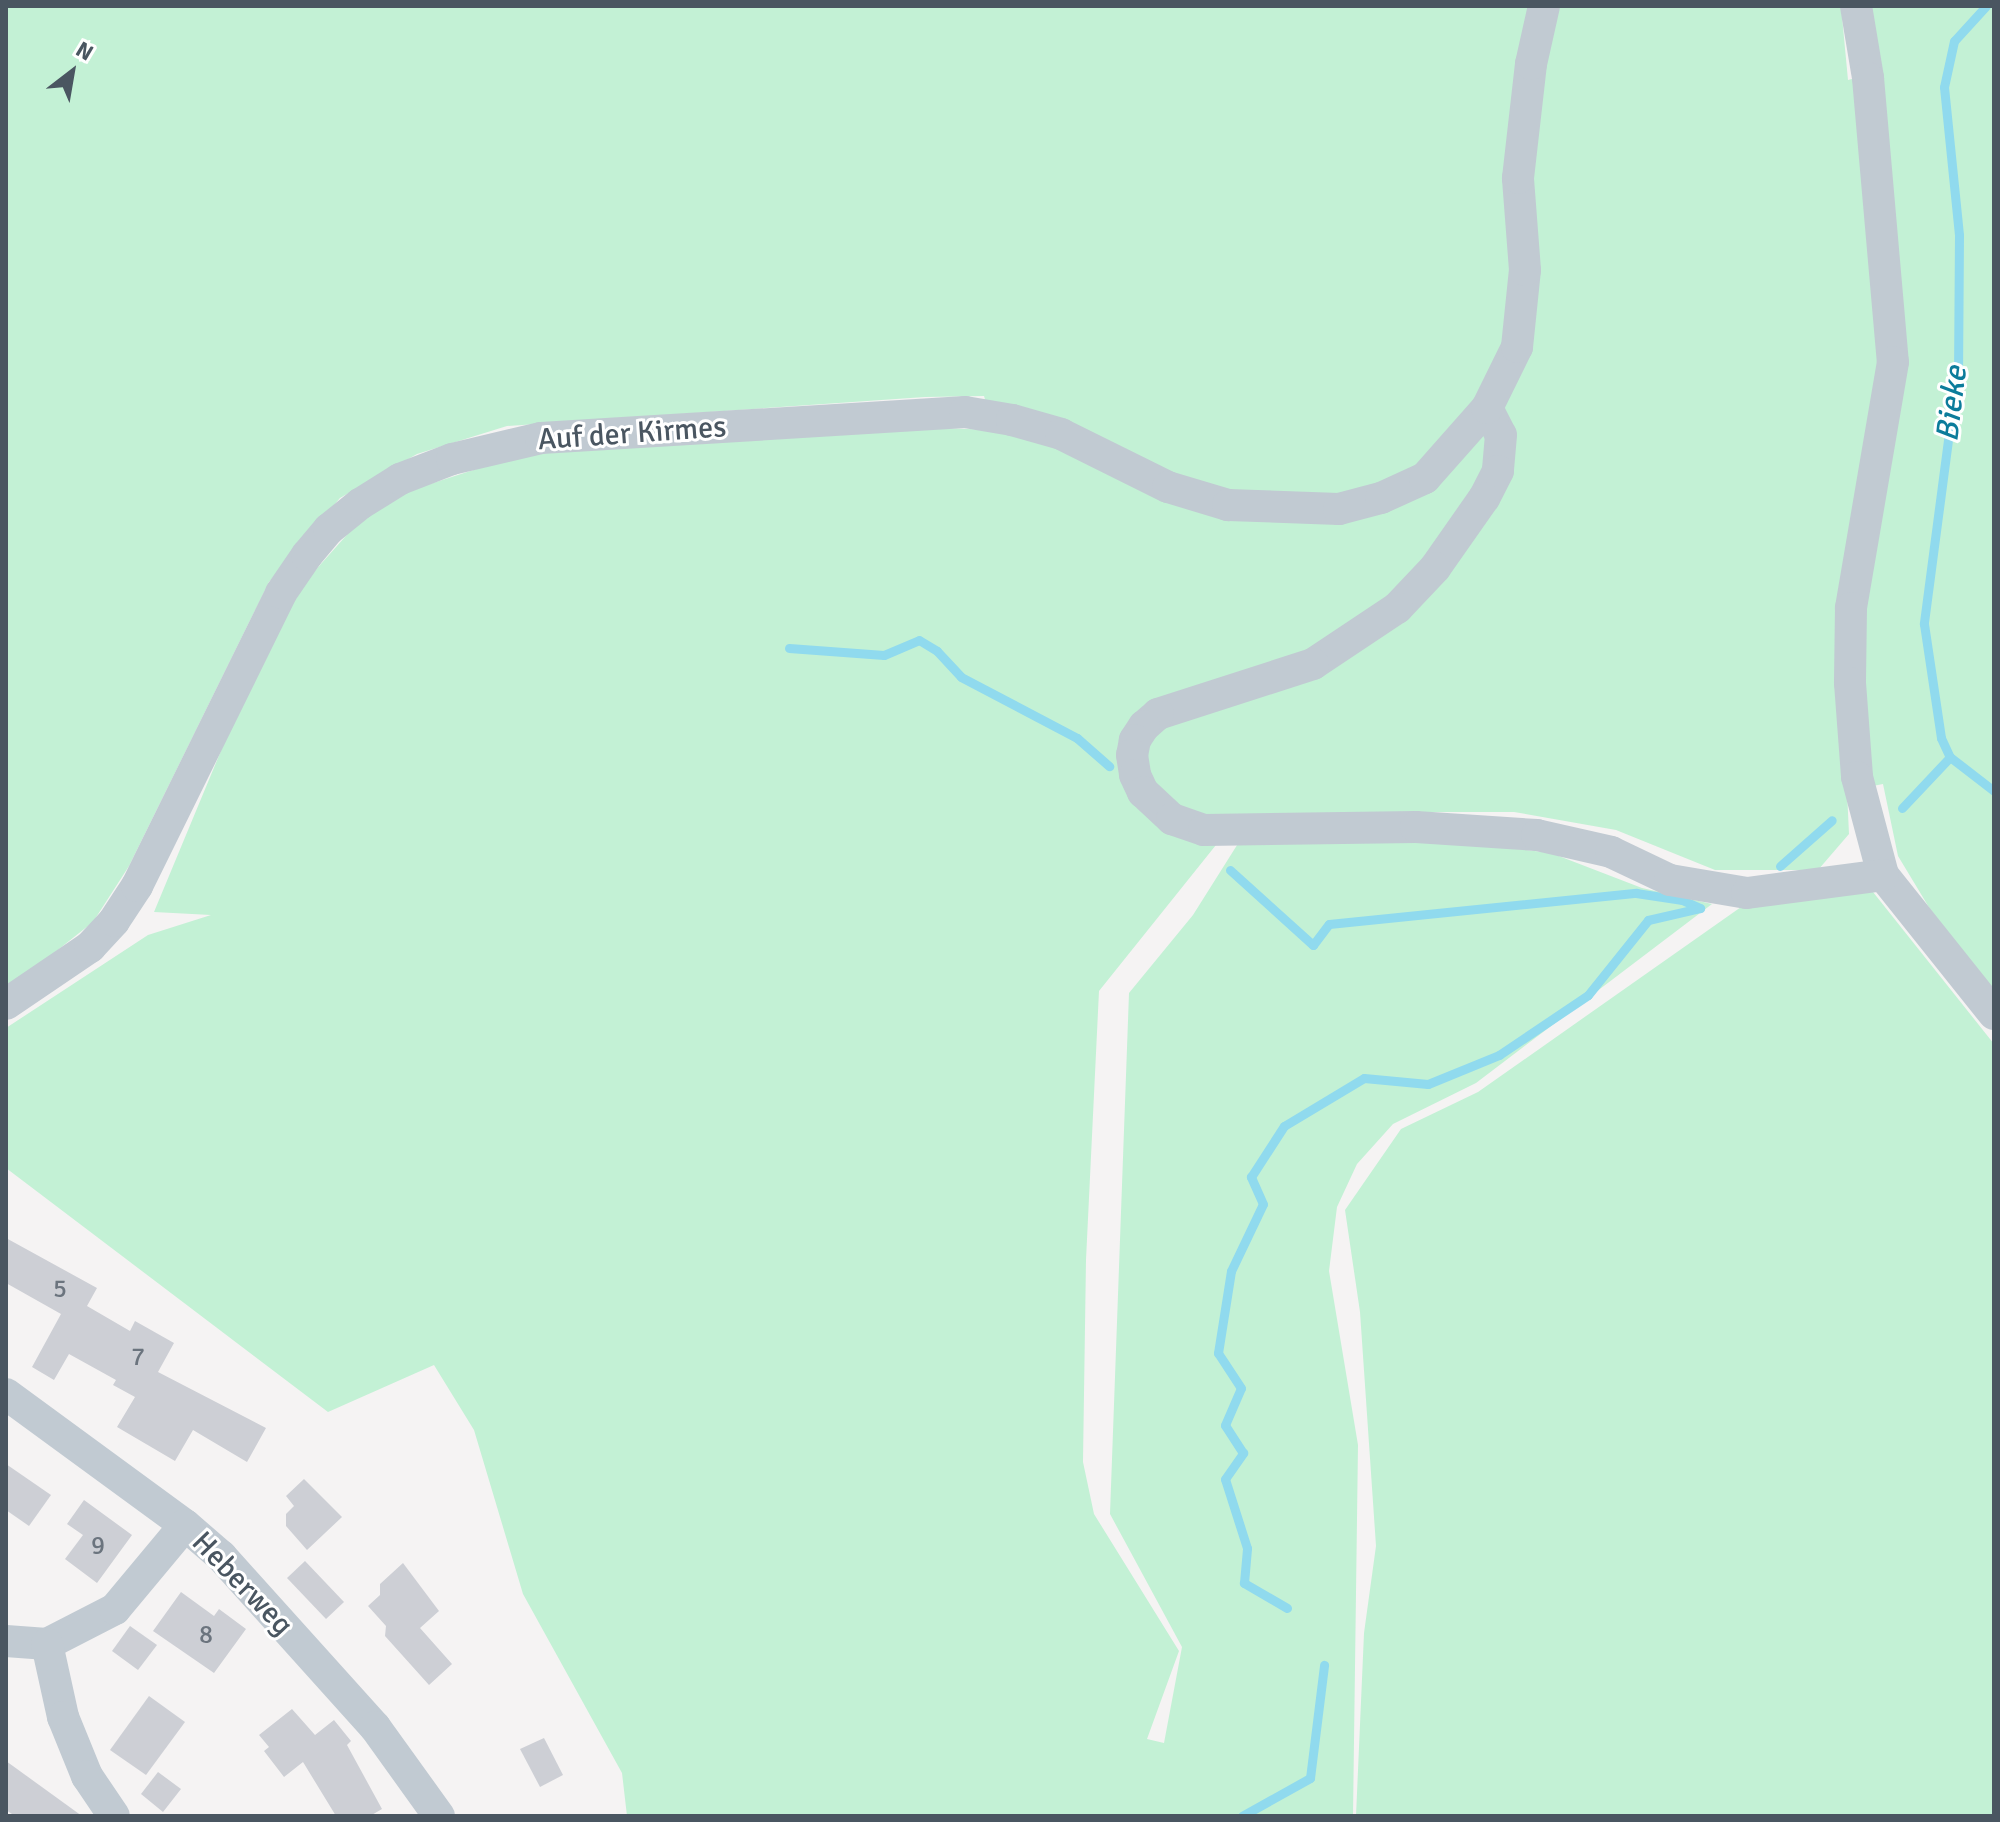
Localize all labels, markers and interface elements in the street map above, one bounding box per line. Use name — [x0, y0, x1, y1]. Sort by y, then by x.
north arrow — [32, 32, 112, 112]
text: N — [71, 35, 98, 67]
water label: Bieke — [1928, 364, 1976, 444]
street label: Auf der Kirmes — [537, 409, 727, 459]
house number: 5 — [53, 1274, 67, 1306]
house number: 7 — [131, 1342, 145, 1374]
street label: Heberweg — [184, 1525, 300, 1643]
house number: 9 — [91, 1531, 105, 1563]
house number: 8 — [199, 1620, 213, 1652]

